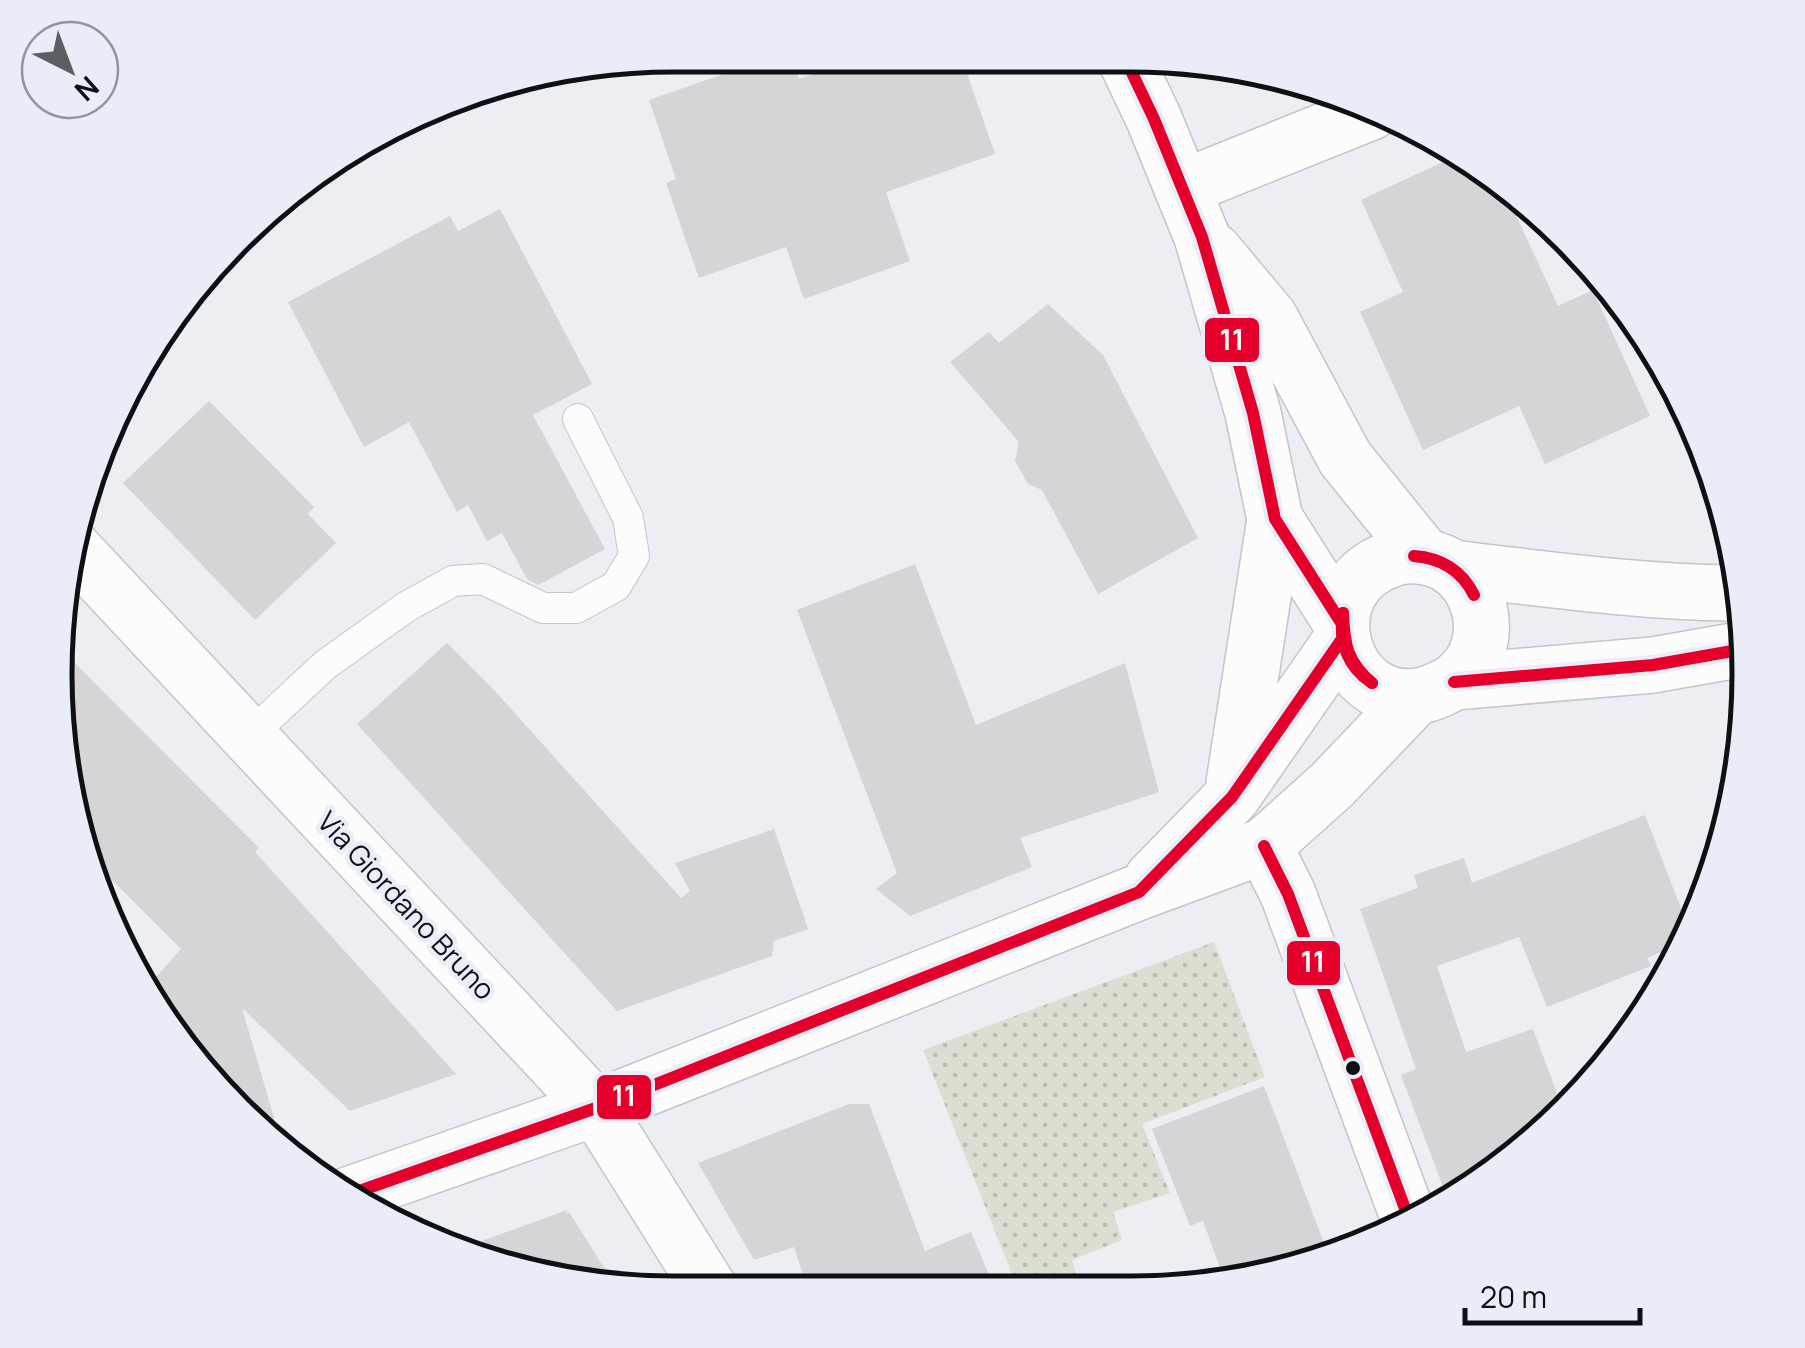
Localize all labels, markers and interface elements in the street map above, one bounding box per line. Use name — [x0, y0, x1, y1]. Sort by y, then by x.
north arrow — [20, 20, 120, 120]
text: N — [67, 68, 108, 110]
line badge: 11 — [1203, 316, 1261, 364]
text: 11 — [1220, 320, 1244, 358]
street label: Via Giordano Bruno — [310, 803, 504, 1007]
line badge: 11 — [1285, 939, 1342, 987]
text: 11 — [1301, 942, 1325, 980]
unlabelled marker — [1343, 1058, 1363, 1078]
line badge: 11 — [595, 1073, 653, 1121]
text: 11 — [612, 1076, 636, 1114]
scale bar — [1465, 1263, 1640, 1325]
text: 20 m — [1480, 1276, 1547, 1317]

